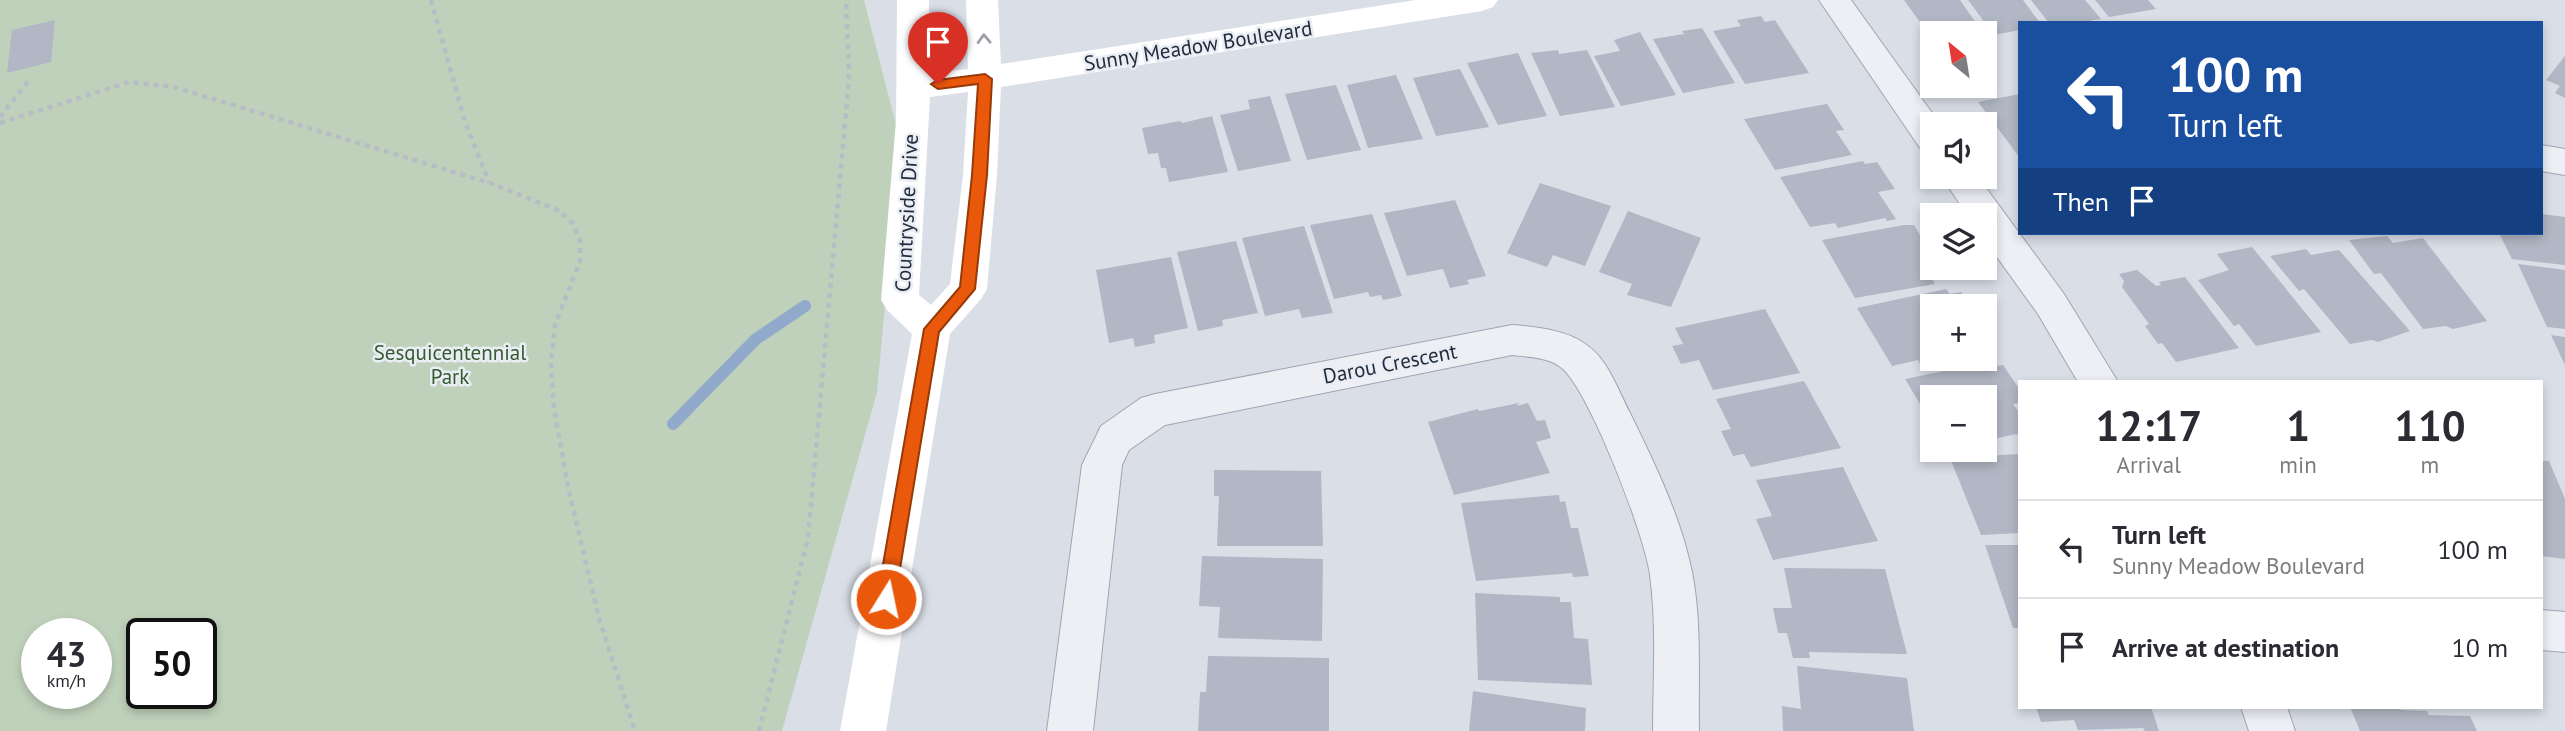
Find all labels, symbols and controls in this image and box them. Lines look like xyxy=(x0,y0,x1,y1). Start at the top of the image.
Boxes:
pin xyxy=(908,12.0,968,84)
street label: Sunny Meadow Boulevard xyxy=(1082,14,1314,77)
north arrow xyxy=(1920,21,1997,98)
map controls xyxy=(1920,21,1997,462)
icon: arrive xyxy=(919,23,957,61)
one-way arrow xyxy=(977,34,992,45)
text: 100 m xyxy=(2168,42,2303,106)
icon: left xyxy=(2053,49,2144,140)
text: Turn left xyxy=(2168,104,2283,146)
button: sound xyxy=(1920,112,1997,189)
street label: Countryside Drive xyxy=(889,133,924,293)
icon: arrive xyxy=(2123,182,2161,220)
text: Then xyxy=(2053,185,2109,218)
button: layers xyxy=(1920,203,1997,280)
button: + xyxy=(1920,294,1997,371)
street label: Darou Crescent xyxy=(1321,337,1459,390)
park label: Sesquicentennial Park xyxy=(374,339,526,390)
button: − xyxy=(1920,385,1997,462)
text: 12:17 xyxy=(2095,398,2202,453)
text: 1 xyxy=(2286,398,2310,453)
text: 110 xyxy=(2394,398,2466,453)
text: Arrival xyxy=(2116,450,2181,479)
text: min xyxy=(2279,450,2317,479)
text: m xyxy=(2421,450,2439,479)
text: Turn left xyxy=(2112,518,2206,551)
icon: left xyxy=(2053,530,2091,568)
text: 100 m xyxy=(2437,533,2508,566)
text: Sunny Meadow Boulevard xyxy=(2112,551,2365,580)
position arrow xyxy=(849,562,923,636)
speed limit sign: 50 xyxy=(126,618,217,709)
icon: arrive xyxy=(2053,628,2091,666)
text: 43 xyxy=(47,631,86,677)
text: Arrive at destination xyxy=(2112,631,2339,664)
text: 10 m xyxy=(2452,631,2508,664)
text: km/h xyxy=(47,669,86,692)

